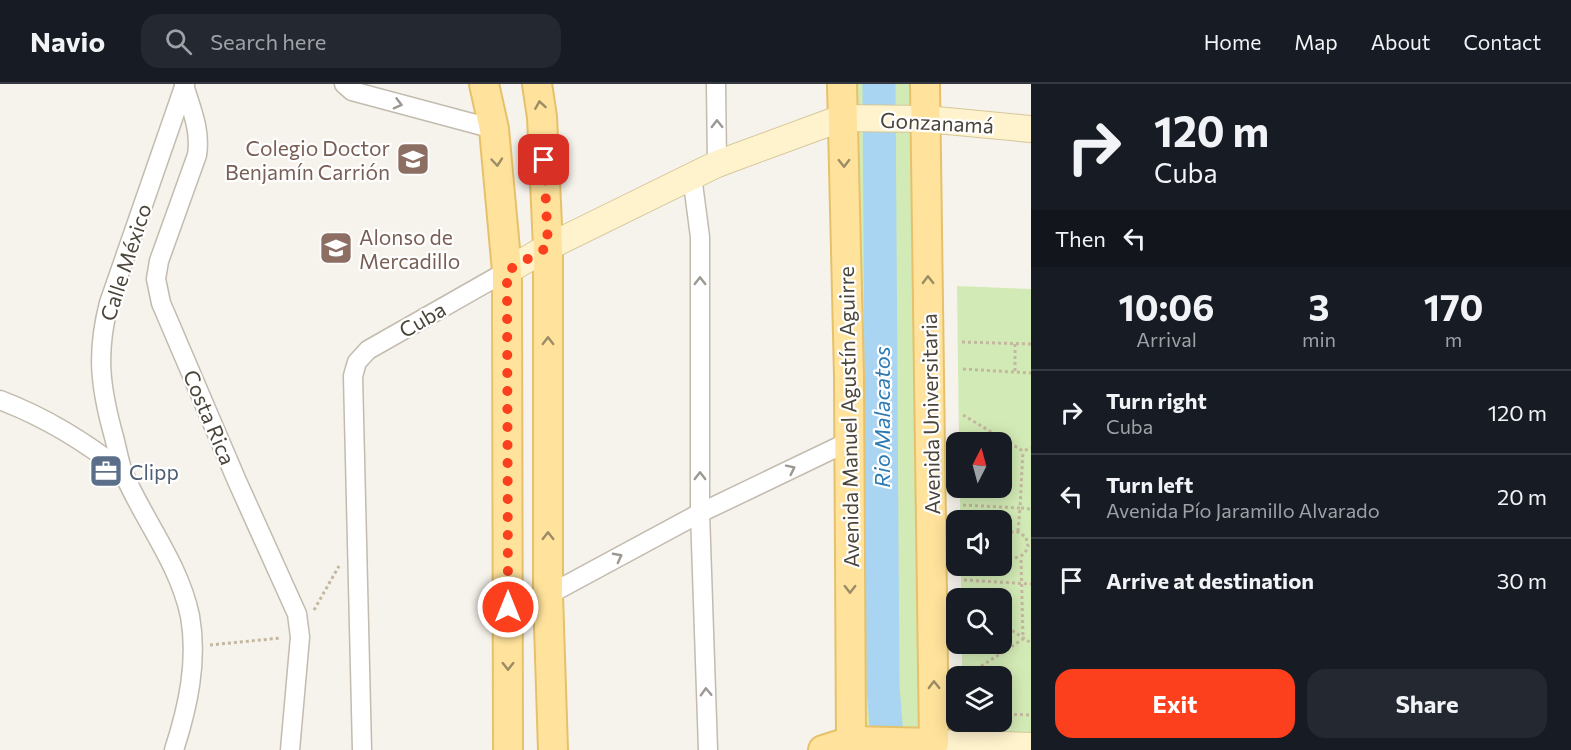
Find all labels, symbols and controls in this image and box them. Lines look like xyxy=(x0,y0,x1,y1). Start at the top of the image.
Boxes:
search box xyxy=(141,14,561,68)
text: Navio xyxy=(30,24,105,58)
icon: search xyxy=(162,25,195,58)
text: Search here xyxy=(210,28,326,55)
text: Home xyxy=(1204,29,1261,54)
text: Map xyxy=(1294,29,1338,54)
text: About xyxy=(1371,29,1430,54)
text: Contact xyxy=(1463,29,1541,54)
one-way arrow xyxy=(393,96,403,109)
one-way arrow xyxy=(534,100,547,110)
text: 120 m xyxy=(1154,104,1269,156)
street label: Gonzanamá xyxy=(880,107,994,137)
icon: right xyxy=(1055,108,1133,186)
one-way arrow xyxy=(711,119,723,128)
pin xyxy=(518,134,569,185)
place label: Colegio Doctor Benjamín Carrión xyxy=(225,135,390,184)
school or university icon: Colegio Doctor Benjamín Carrión xyxy=(395,141,431,177)
icon: arrive xyxy=(527,143,560,176)
text: Cuba xyxy=(1154,156,1218,189)
one-way arrow xyxy=(490,158,503,167)
one-way arrow xyxy=(837,159,850,168)
street label: Calle México xyxy=(94,200,156,324)
icon: left xyxy=(1118,222,1151,255)
place label: Alonso de Mercadillo xyxy=(359,224,460,273)
text: Then xyxy=(1055,225,1106,252)
school or university icon: Alonso de Mercadillo xyxy=(318,230,354,266)
street label: Avenida Manuel Agustín Aguirre xyxy=(833,266,863,568)
one-way arrow xyxy=(922,275,935,284)
one-way arrow xyxy=(694,276,706,285)
text: 10:06 xyxy=(1119,284,1214,328)
text: 3 xyxy=(1309,284,1330,328)
text: 170 xyxy=(1424,284,1483,328)
street label: Cuba xyxy=(394,296,450,342)
street label: Avenida Universitaria xyxy=(916,313,944,515)
text: Arrival xyxy=(1136,327,1197,351)
text: min xyxy=(1302,327,1336,351)
text: m xyxy=(1445,327,1462,351)
one-way arrow xyxy=(542,337,554,346)
water label: Rio Malacatos xyxy=(868,346,895,488)
street label: Costa Rica xyxy=(179,366,241,468)
text: Turn right xyxy=(1106,387,1207,414)
icon: right xyxy=(1055,396,1088,429)
text: 120 m xyxy=(1488,399,1547,426)
text: Cuba xyxy=(1106,414,1153,438)
north arrow xyxy=(946,432,1012,498)
map controls xyxy=(946,432,1012,732)
office icon: Clipp xyxy=(88,453,124,489)
place label: Clipp xyxy=(129,459,179,484)
one-way arrow xyxy=(785,464,796,476)
one-way arrow xyxy=(694,471,706,480)
text: Turn left xyxy=(1106,471,1193,498)
icon: left xyxy=(1055,480,1088,513)
text: 20 m xyxy=(1497,483,1547,510)
text: Avenida Pío Jaramillo Alvarado xyxy=(1106,498,1380,522)
button: sound xyxy=(946,510,1012,576)
one-way arrow xyxy=(542,532,554,541)
one-way arrow xyxy=(611,553,622,564)
icon: arrive xyxy=(1055,564,1088,597)
text: Arrive at destination xyxy=(1106,567,1314,594)
text: 30 m xyxy=(1497,567,1547,594)
position arrow xyxy=(476,575,540,639)
one-way arrow xyxy=(844,585,856,594)
button: search xyxy=(946,588,1012,654)
one-way arrow xyxy=(502,661,514,670)
button: layers xyxy=(946,666,1012,732)
button: Exit xyxy=(1055,669,1295,738)
button: Share xyxy=(1307,669,1547,738)
one-way arrow xyxy=(928,680,940,689)
one-way arrow xyxy=(699,687,712,696)

